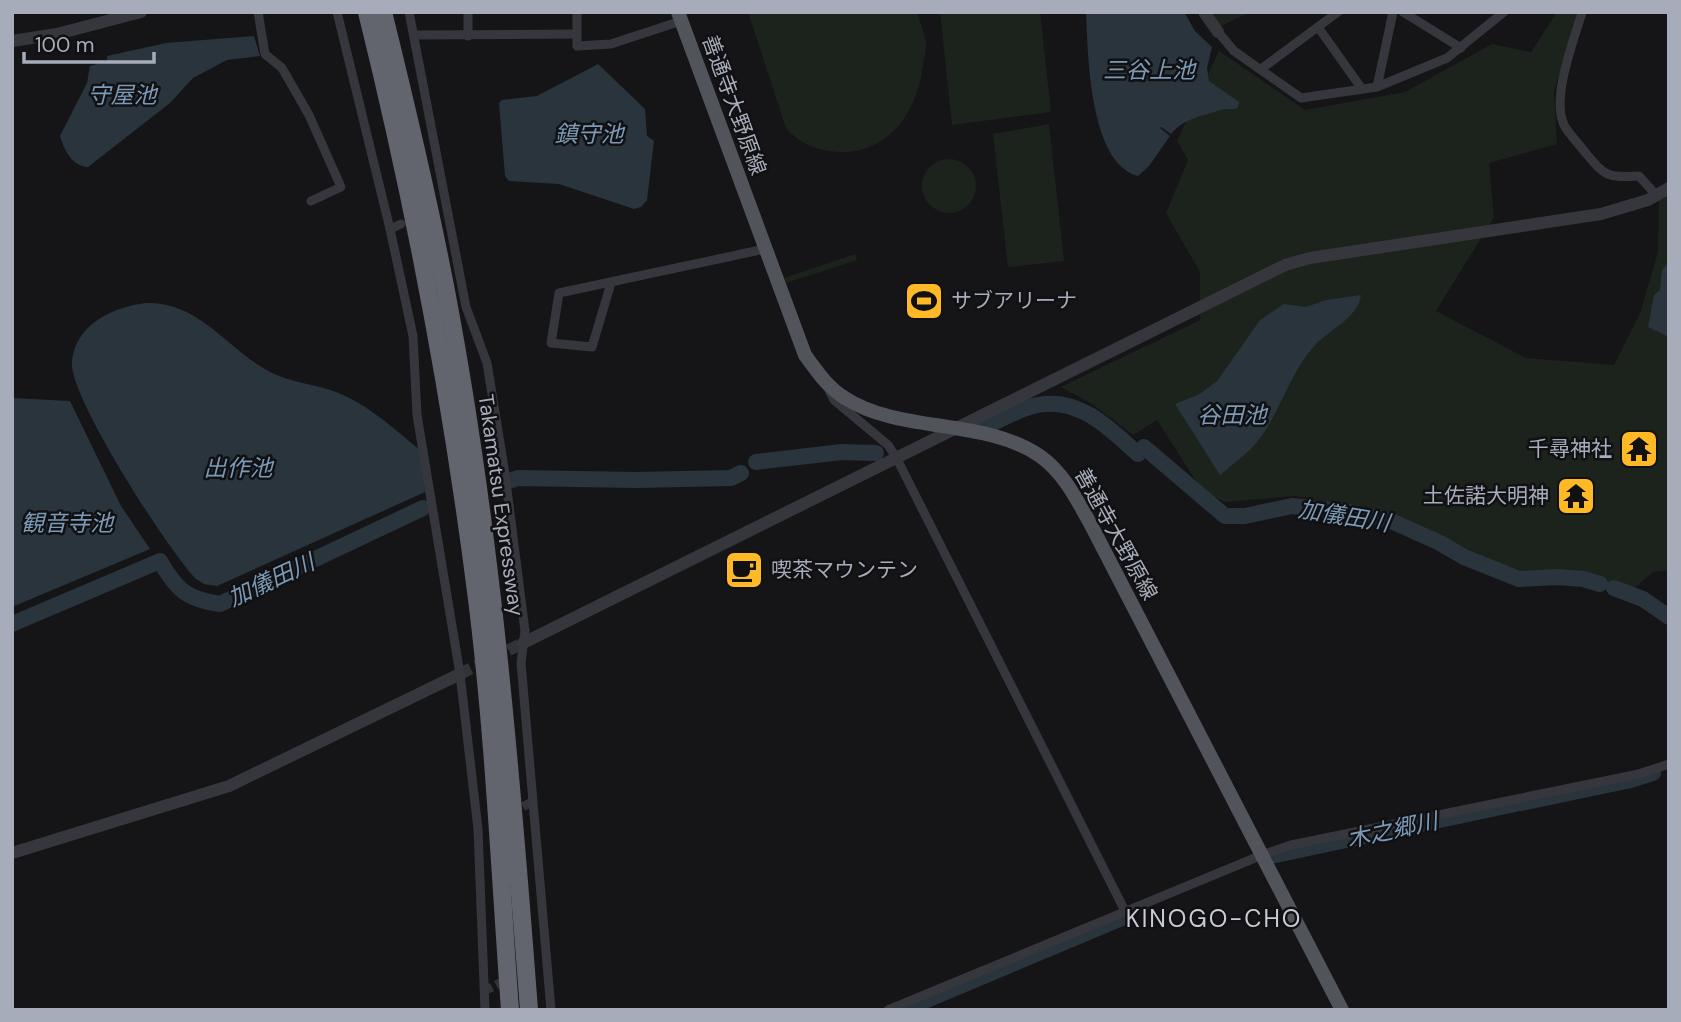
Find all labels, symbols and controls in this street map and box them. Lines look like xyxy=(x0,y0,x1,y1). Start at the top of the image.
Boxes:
scale bar xyxy=(24,21,154,65)
text: 100 m xyxy=(35,31,95,59)
street label: 善通寺大野原線 xyxy=(696,31,772,179)
water label: 三谷上池 xyxy=(1103,55,1197,85)
water label: 守屋池 xyxy=(88,80,159,110)
water label: 鎮守池 xyxy=(555,119,626,149)
sports icon: サブアリーナ xyxy=(903,280,945,322)
place label: サブアリーナ xyxy=(951,287,1077,315)
street label: Takamatsu Expressway xyxy=(472,392,530,618)
water label: 谷田池 xyxy=(1198,400,1269,430)
temple icon: 千尋神社 xyxy=(1618,428,1660,470)
place label: 千尋神社 xyxy=(1528,435,1612,463)
water label: 出作池 xyxy=(204,453,275,483)
street label: 善通寺大野原線 xyxy=(1068,463,1164,605)
temple icon: 土佐諾大明神 xyxy=(1555,475,1597,517)
place label: 土佐諾大明神 xyxy=(1423,482,1549,510)
water label: 加儀田川 xyxy=(1296,494,1395,538)
water label: 観音寺池 xyxy=(21,508,115,538)
water label: 加儀田川 xyxy=(223,546,322,613)
cafe icon: 喫茶マウンテン xyxy=(723,549,765,591)
place label: 喫茶マウンテン xyxy=(771,556,918,584)
water label: 木之郷川 xyxy=(1344,805,1443,854)
district label: KINOGO-CHO xyxy=(1126,903,1302,934)

